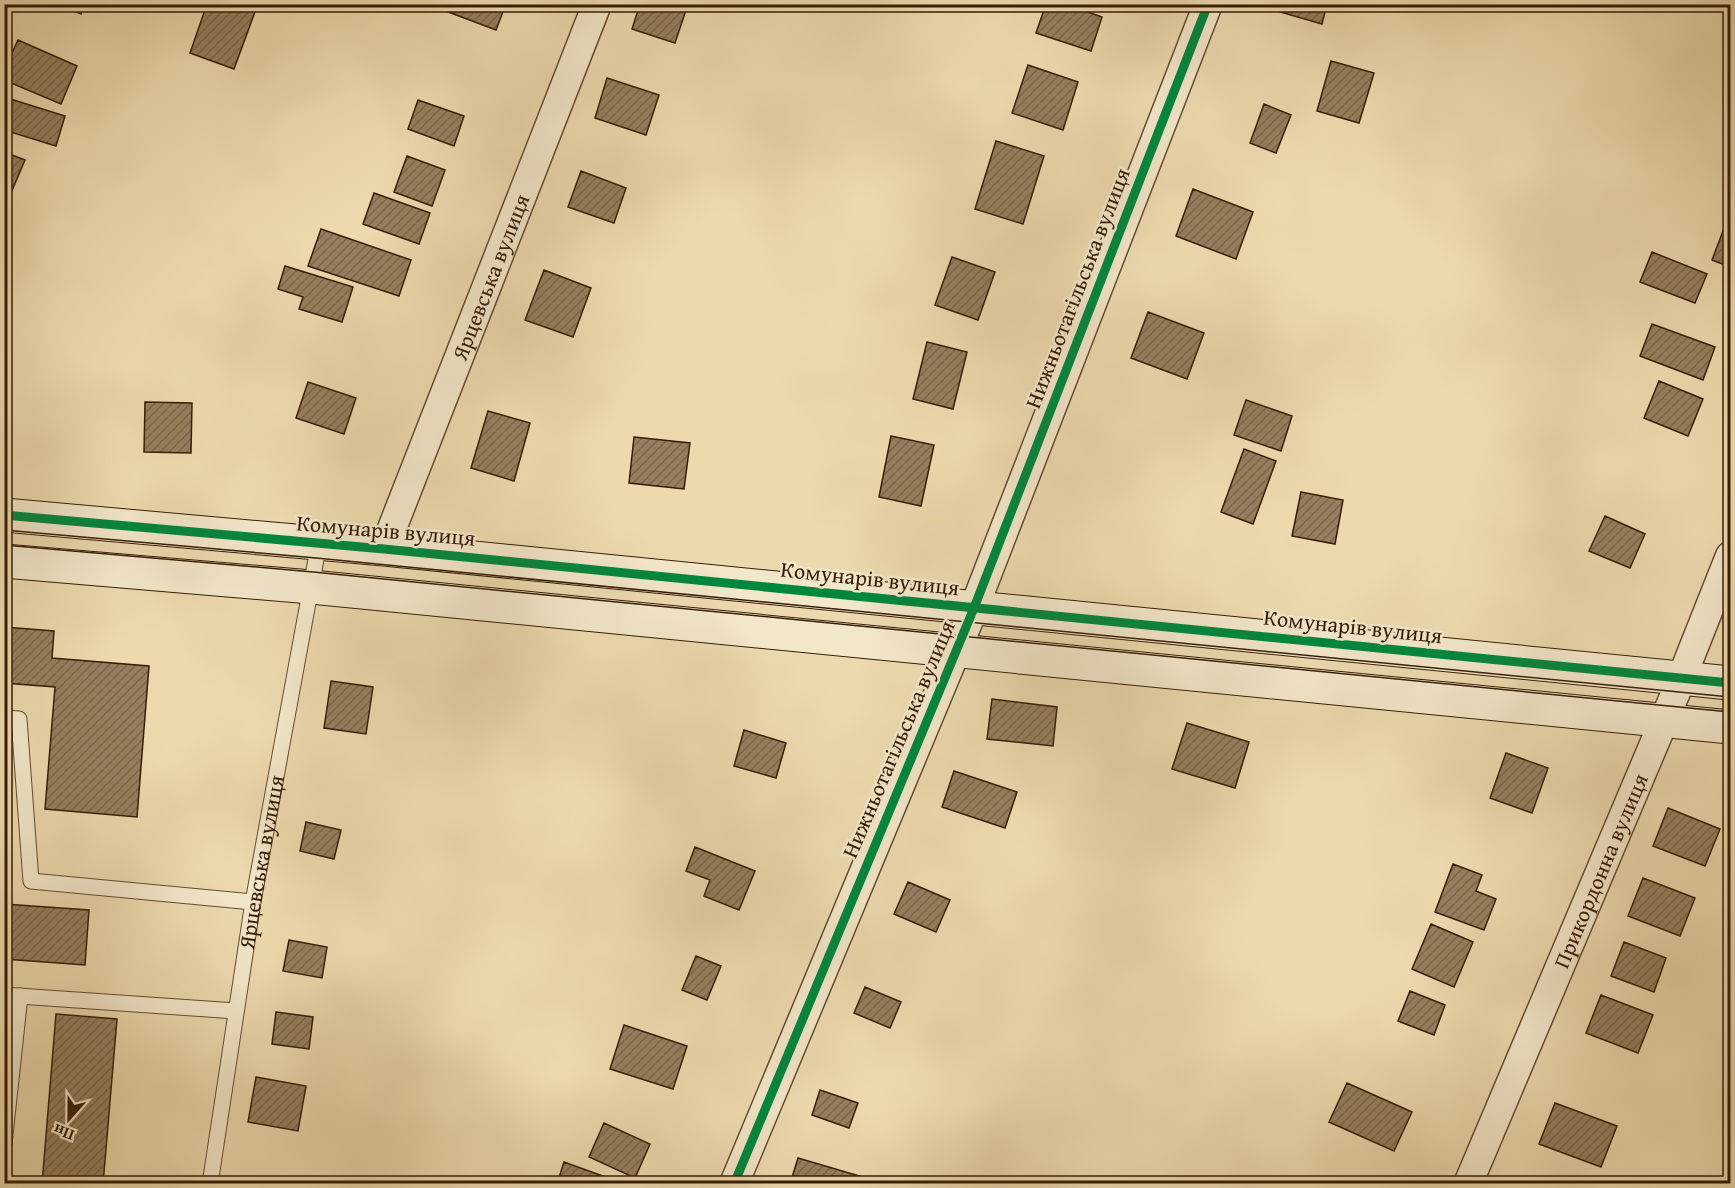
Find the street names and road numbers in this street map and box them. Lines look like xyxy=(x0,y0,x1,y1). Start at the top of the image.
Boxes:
street label: Нижньотагільська вулиця xyxy=(1016,163,1138,413)
street label: Ярцевська вулиця xyxy=(443,189,537,366)
street label: Комунарів вулиця xyxy=(295,506,477,554)
street label: Комунарів вулиця xyxy=(779,553,961,603)
street label: Комунарів вулиця xyxy=(1262,601,1444,651)
street label: Нижньотагільська вулиця xyxy=(833,615,963,863)
street label: Прикордонна вулиця xyxy=(1545,769,1656,973)
street label: Ярцевська вулиця xyxy=(230,772,292,952)

